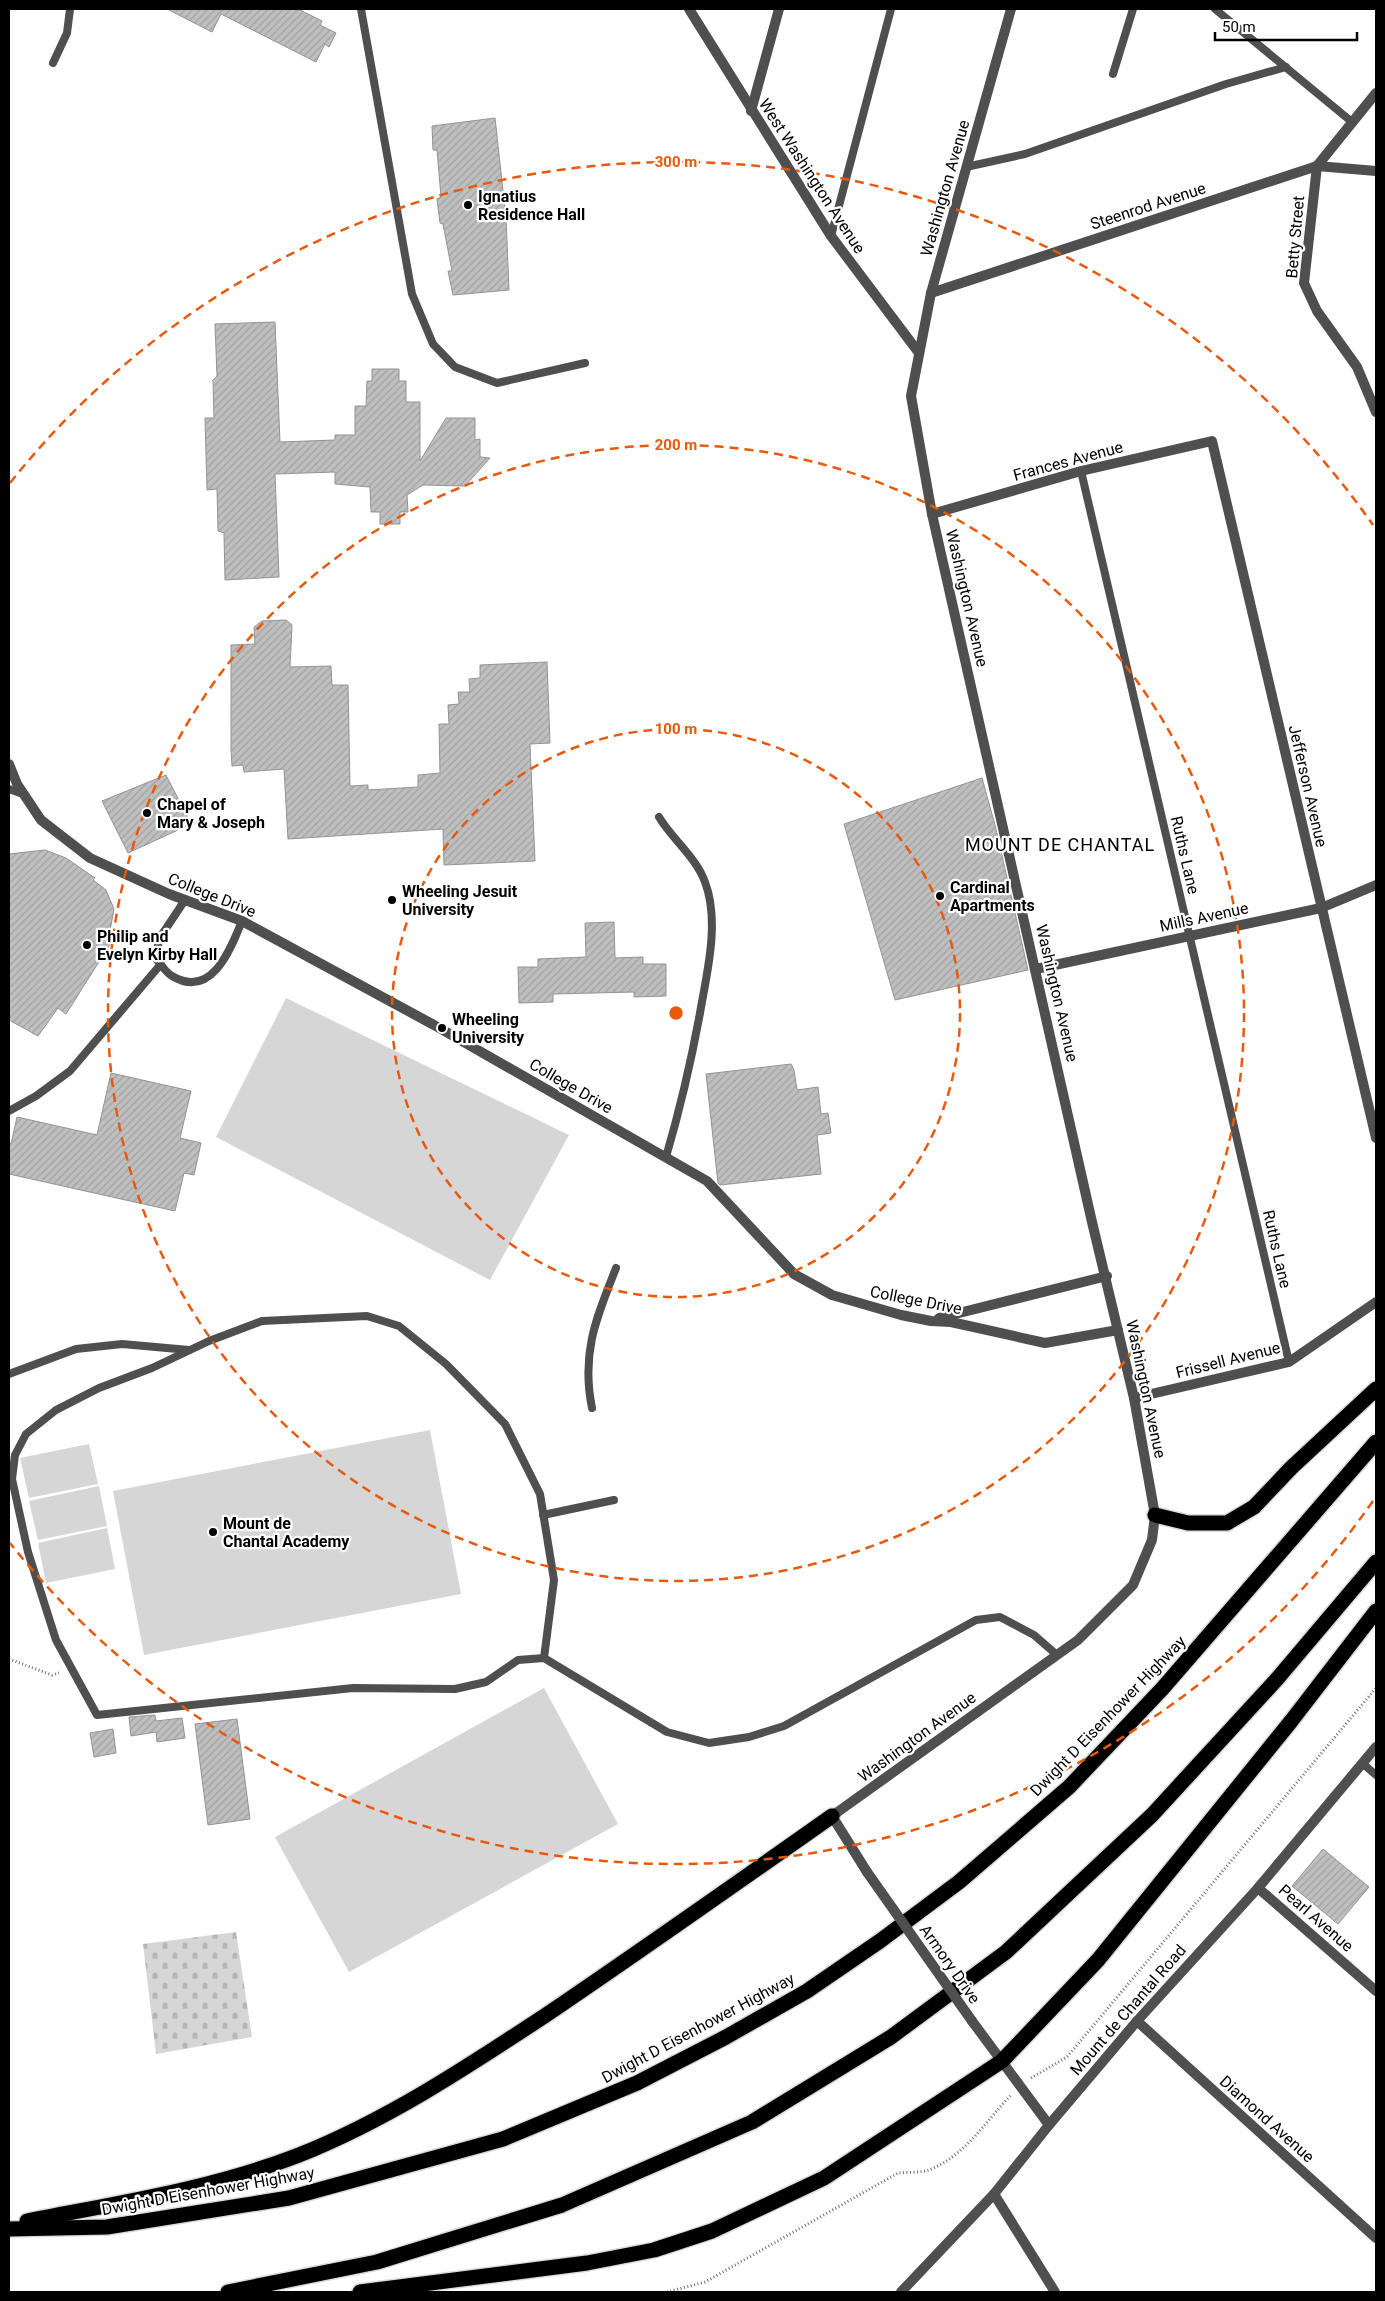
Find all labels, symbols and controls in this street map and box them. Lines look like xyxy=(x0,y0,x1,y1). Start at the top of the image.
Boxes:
scale bar xyxy=(1215,10,1358,42)
text: 50 m xyxy=(1222,18,1256,36)
street label: West Washington Avenue xyxy=(755,95,869,257)
street label: Washington Avenue xyxy=(916,118,974,258)
text: 300 m xyxy=(655,153,697,171)
street label: Steenrod Avenue xyxy=(1088,178,1208,234)
place label: Ignatius Residence Hall xyxy=(478,187,585,224)
street label: Betty Street xyxy=(1282,195,1308,279)
marker: Ignatius Residence Hall xyxy=(462,199,474,211)
text: 200 m xyxy=(655,436,697,454)
street label: Frances Avenue xyxy=(1011,437,1125,485)
street label: Washington Avenue xyxy=(942,527,992,669)
text: 100 m xyxy=(655,720,697,738)
street label: Jefferson Avenue xyxy=(1285,723,1331,849)
place label: Chapel of Mary & Joseph xyxy=(157,795,265,832)
marker: Chapel of Mary & Joseph xyxy=(141,807,153,819)
street label: Ruths Lane xyxy=(1167,814,1203,896)
district label: MOUNT DE CHANTAL xyxy=(965,834,1155,855)
street label: College Drive xyxy=(165,869,259,921)
place label: Cardinal Apartments xyxy=(950,878,1035,915)
place label: Wheeling Jesuit University xyxy=(402,882,518,919)
marker: Cardinal Apartments xyxy=(934,890,946,902)
marker: Wheeling Jesuit University xyxy=(386,894,398,906)
street label: Mills Avenue xyxy=(1158,898,1250,936)
street label: Washington Avenue xyxy=(1032,922,1082,1064)
place label: Philip and Evelyn Kirby Hall xyxy=(97,927,217,964)
marker: Philip and Evelyn Kirby Hall xyxy=(81,939,93,951)
centre of rings xyxy=(667,1004,685,1022)
place label: Wheeling University xyxy=(452,1010,525,1047)
marker: Wheeling University xyxy=(436,1022,448,1034)
street label: College Drive xyxy=(526,1054,616,1118)
street label: Ruths Lane xyxy=(1259,1208,1295,1290)
street label: College Drive xyxy=(868,1282,964,1318)
street label: Washington Avenue xyxy=(1122,1318,1170,1460)
street label: Frissell Avenue xyxy=(1174,1338,1282,1382)
place label: Mount de Chantal Academy xyxy=(223,1514,350,1551)
marker: Mount de Chantal Academy xyxy=(207,1526,219,1538)
street label: Dwight D Eisenhower Highway xyxy=(1026,1632,1190,1800)
street label: Washington Avenue xyxy=(854,1688,980,1786)
street label: Pearl Avenue xyxy=(1275,1880,1357,1956)
street label: Armory Drive xyxy=(916,1921,984,2007)
street label: Mount de Chantal Road xyxy=(1066,1941,1190,2079)
street label: Dwight D Eisenhower Highway xyxy=(598,1969,798,2087)
street label: Diamond Avenue xyxy=(1216,2072,1318,2166)
street label: Dwight D Eisenhower Highway xyxy=(100,2163,316,2219)

